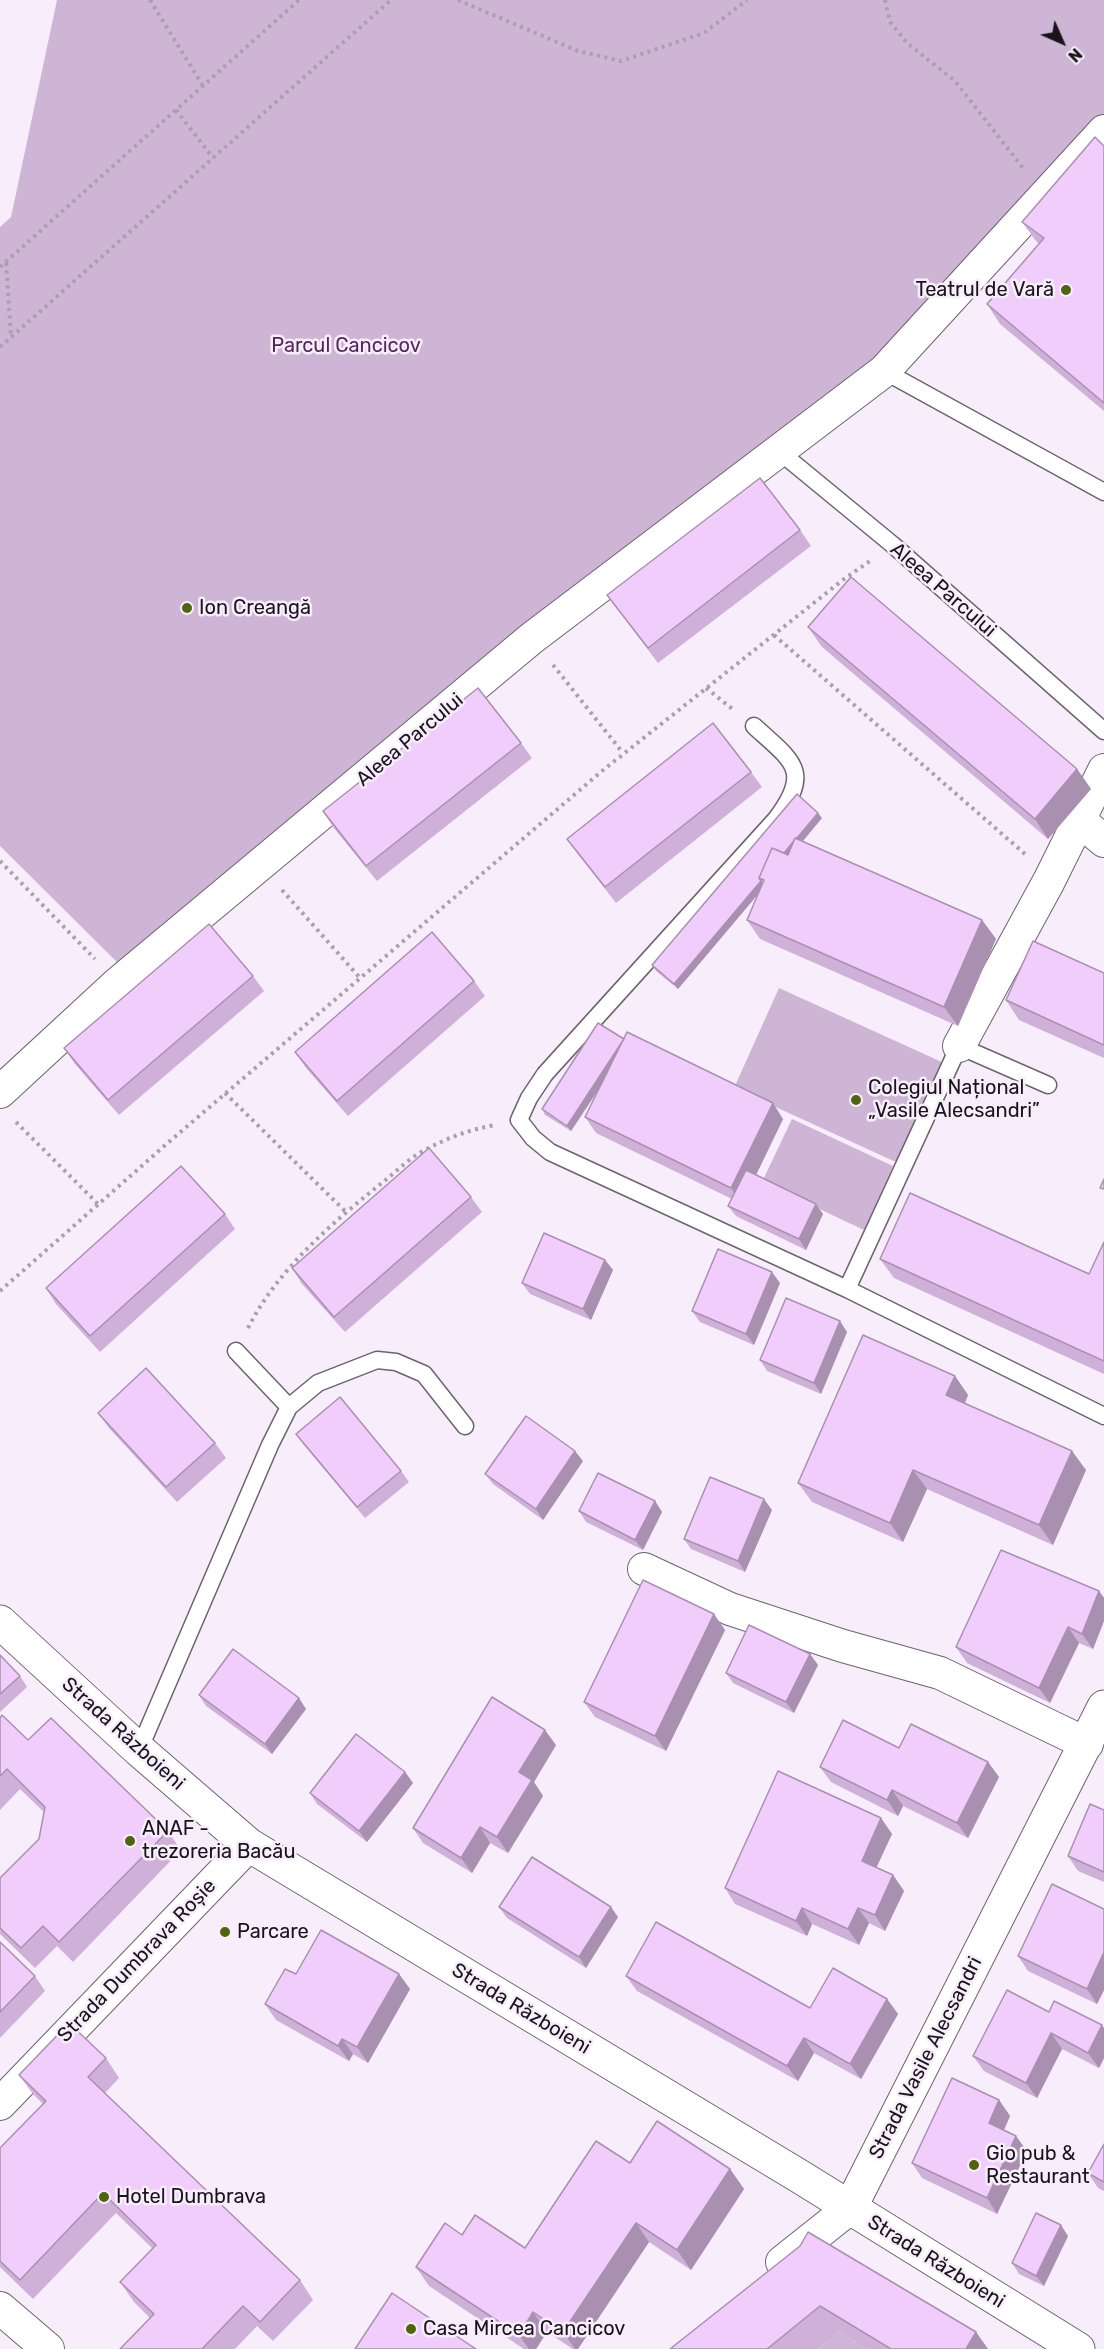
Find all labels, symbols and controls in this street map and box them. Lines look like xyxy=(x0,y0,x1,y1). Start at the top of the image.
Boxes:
north arrow xyxy=(1032,12,1092,72)
text: N xyxy=(1064,44,1086,66)
place label: Teatrul de Vară xyxy=(915,278,1054,302)
marker: Teatrul de Vară xyxy=(1059,283,1073,297)
park label: Parcul Cancicov xyxy=(271,334,421,358)
street label: Aleea Parcului xyxy=(885,537,1001,643)
place label: Ion Creangă xyxy=(199,596,311,620)
marker: Ion Creangă xyxy=(180,601,194,615)
street label: Aleea Parcului xyxy=(352,688,468,792)
place label: Colegiul Național „Vasile Alecsandri” xyxy=(868,1076,1040,1123)
marker: Colegiul Național „Vasile Alecsandri” xyxy=(849,1093,863,1107)
street label: Strada Războieni xyxy=(57,1672,189,1796)
place label: ANAF - trezoreria Bacău xyxy=(142,1817,295,1864)
marker: ANAF - trezoreria Bacău xyxy=(123,1834,137,1848)
street label: Strada Dumbrava Roșie xyxy=(53,1874,221,2048)
place label: Parcare xyxy=(237,1920,309,1944)
marker: Parcare xyxy=(218,1925,232,1939)
street label: Strada Vasile Alecsandri xyxy=(865,1953,987,2163)
street label: Strada Războieni xyxy=(447,1958,595,2060)
place label: Gio pub & Restaurant xyxy=(986,2142,1090,2189)
marker: Gio pub & Restaurant xyxy=(967,2158,981,2172)
place label: Hotel Dumbrava xyxy=(116,2185,266,2209)
marker: Hotel Dumbrava xyxy=(97,2190,111,2204)
street label: Strada Războieni xyxy=(863,2210,1009,2314)
place label: Casa Mircea Cancicov xyxy=(423,2317,625,2341)
marker: Casa Mircea Cancicov xyxy=(404,2322,418,2336)

